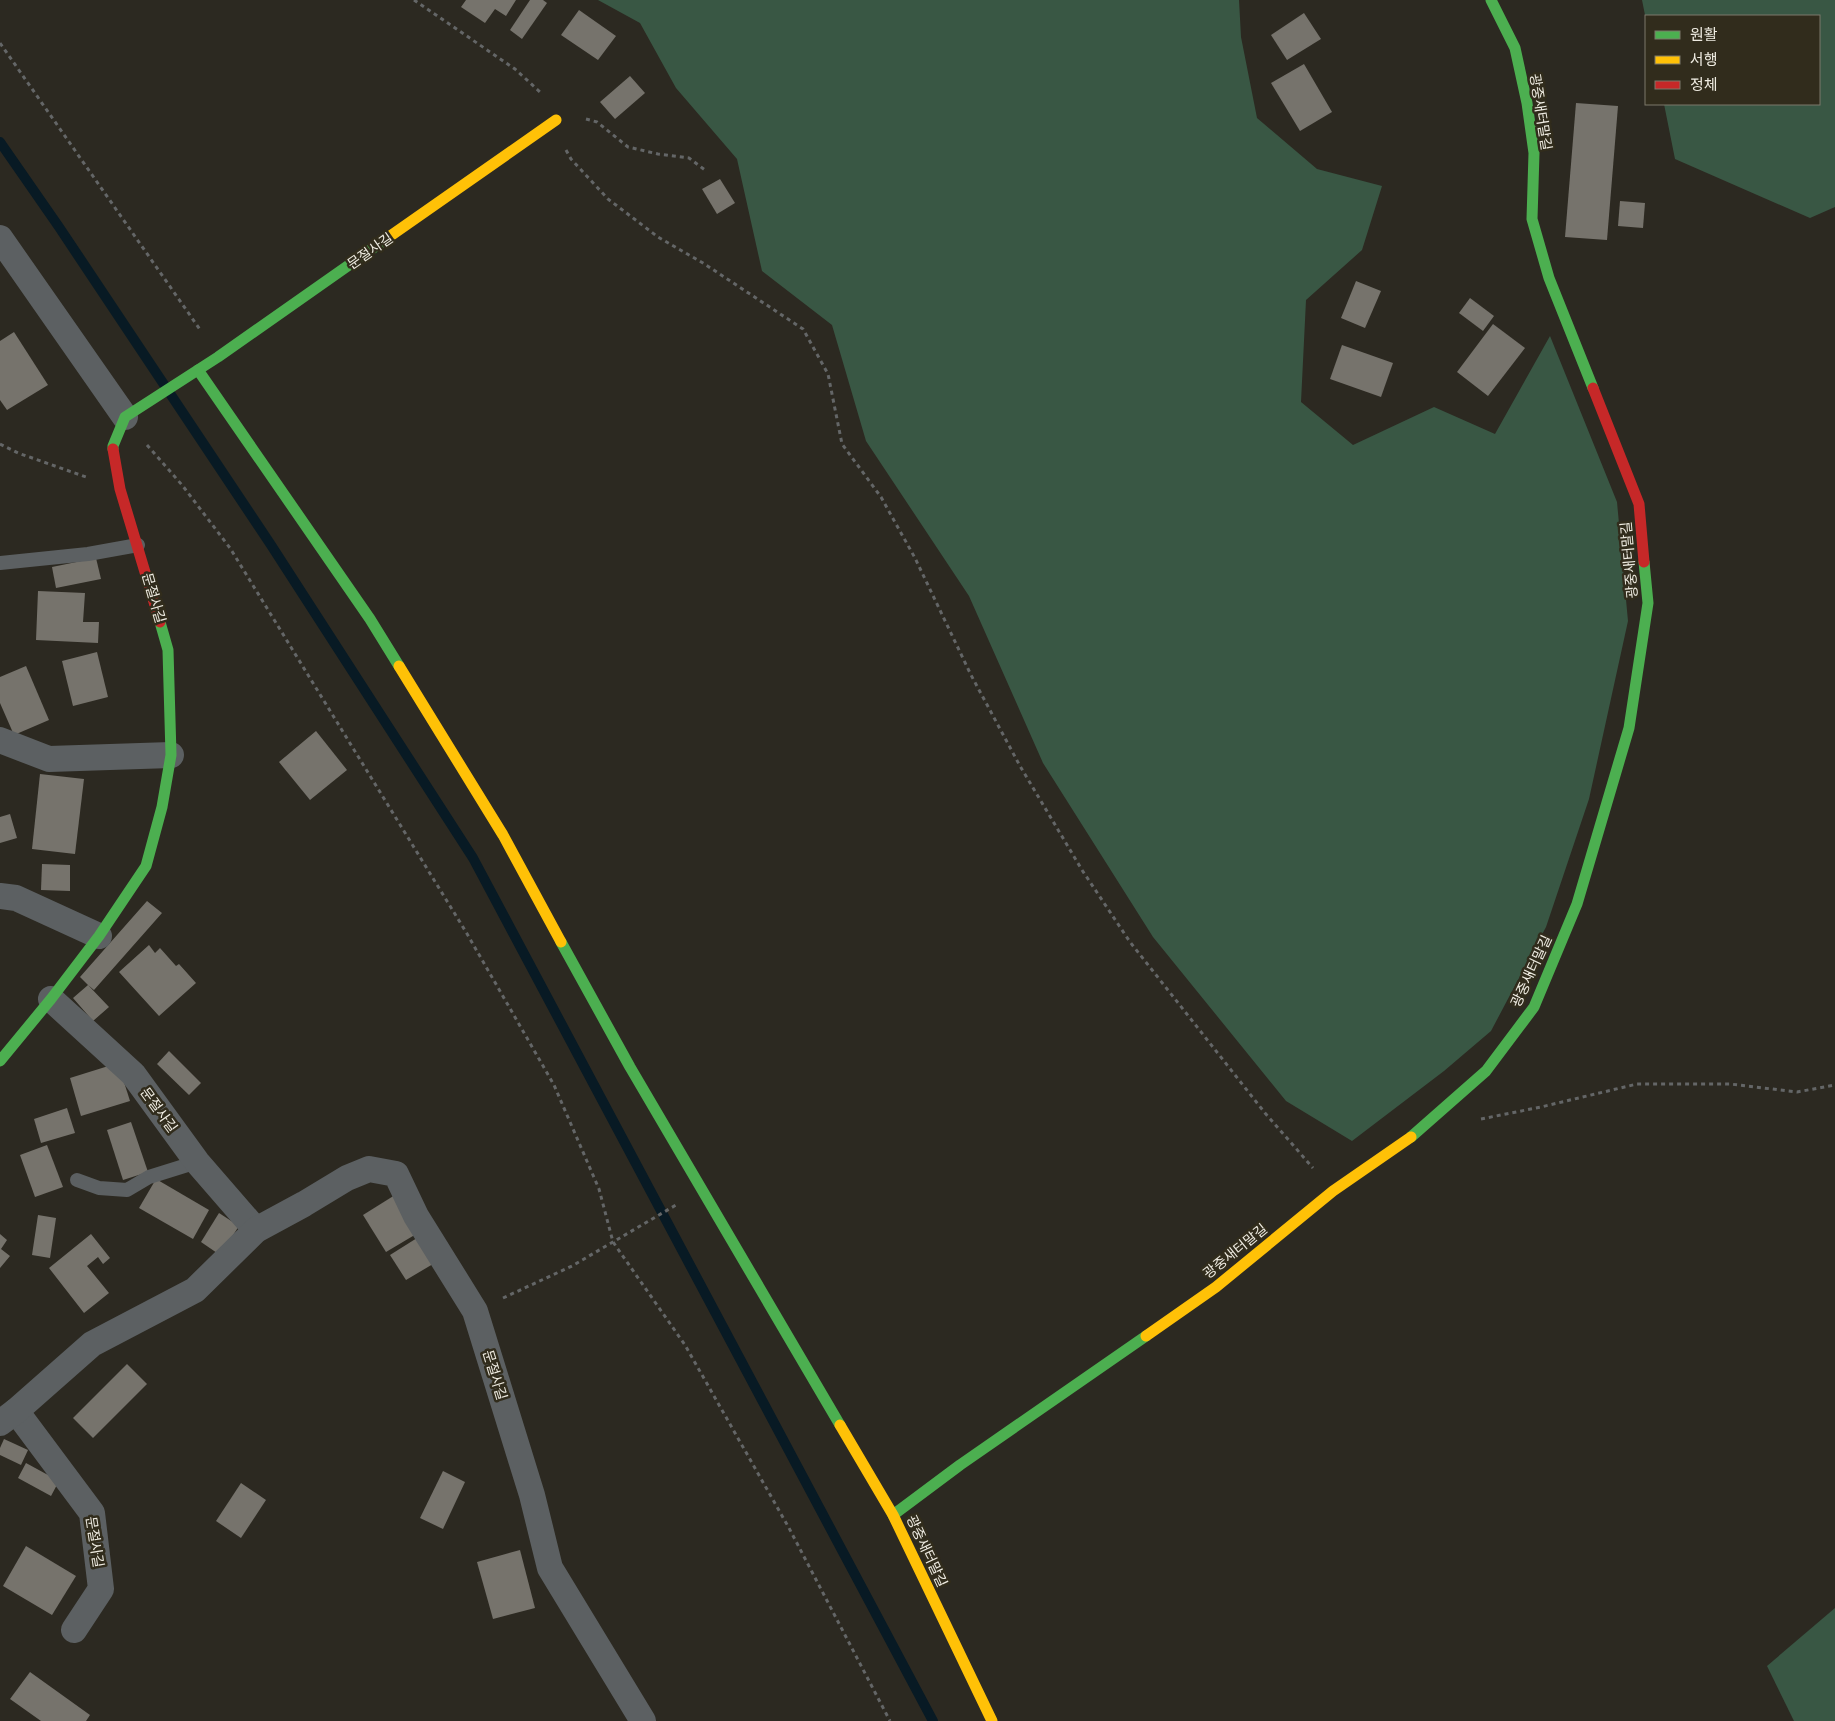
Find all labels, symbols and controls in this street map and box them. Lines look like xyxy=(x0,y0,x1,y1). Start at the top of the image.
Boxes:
legend xyxy=(1645,15,1820,105)
text: 원활 xyxy=(1690,24,1718,45)
text: 서행 xyxy=(1690,49,1718,70)
street label: 광중새터말길 xyxy=(1525,72,1557,152)
text: 정체 xyxy=(1690,74,1718,95)
street label: 문절사길 xyxy=(343,228,397,274)
street label: 광중새터말길 xyxy=(1616,521,1642,599)
street label: 문절사길 xyxy=(137,570,171,626)
street label: 광중새터말길 xyxy=(1506,932,1556,1010)
street label: 문절사길 xyxy=(136,1083,182,1137)
street label: 광중새터말길 xyxy=(1199,1219,1271,1283)
street label: 문절사길 xyxy=(478,1347,512,1403)
street label: 광중새터말길 xyxy=(902,1512,952,1590)
street label: 문절사길 xyxy=(81,1515,109,1569)

